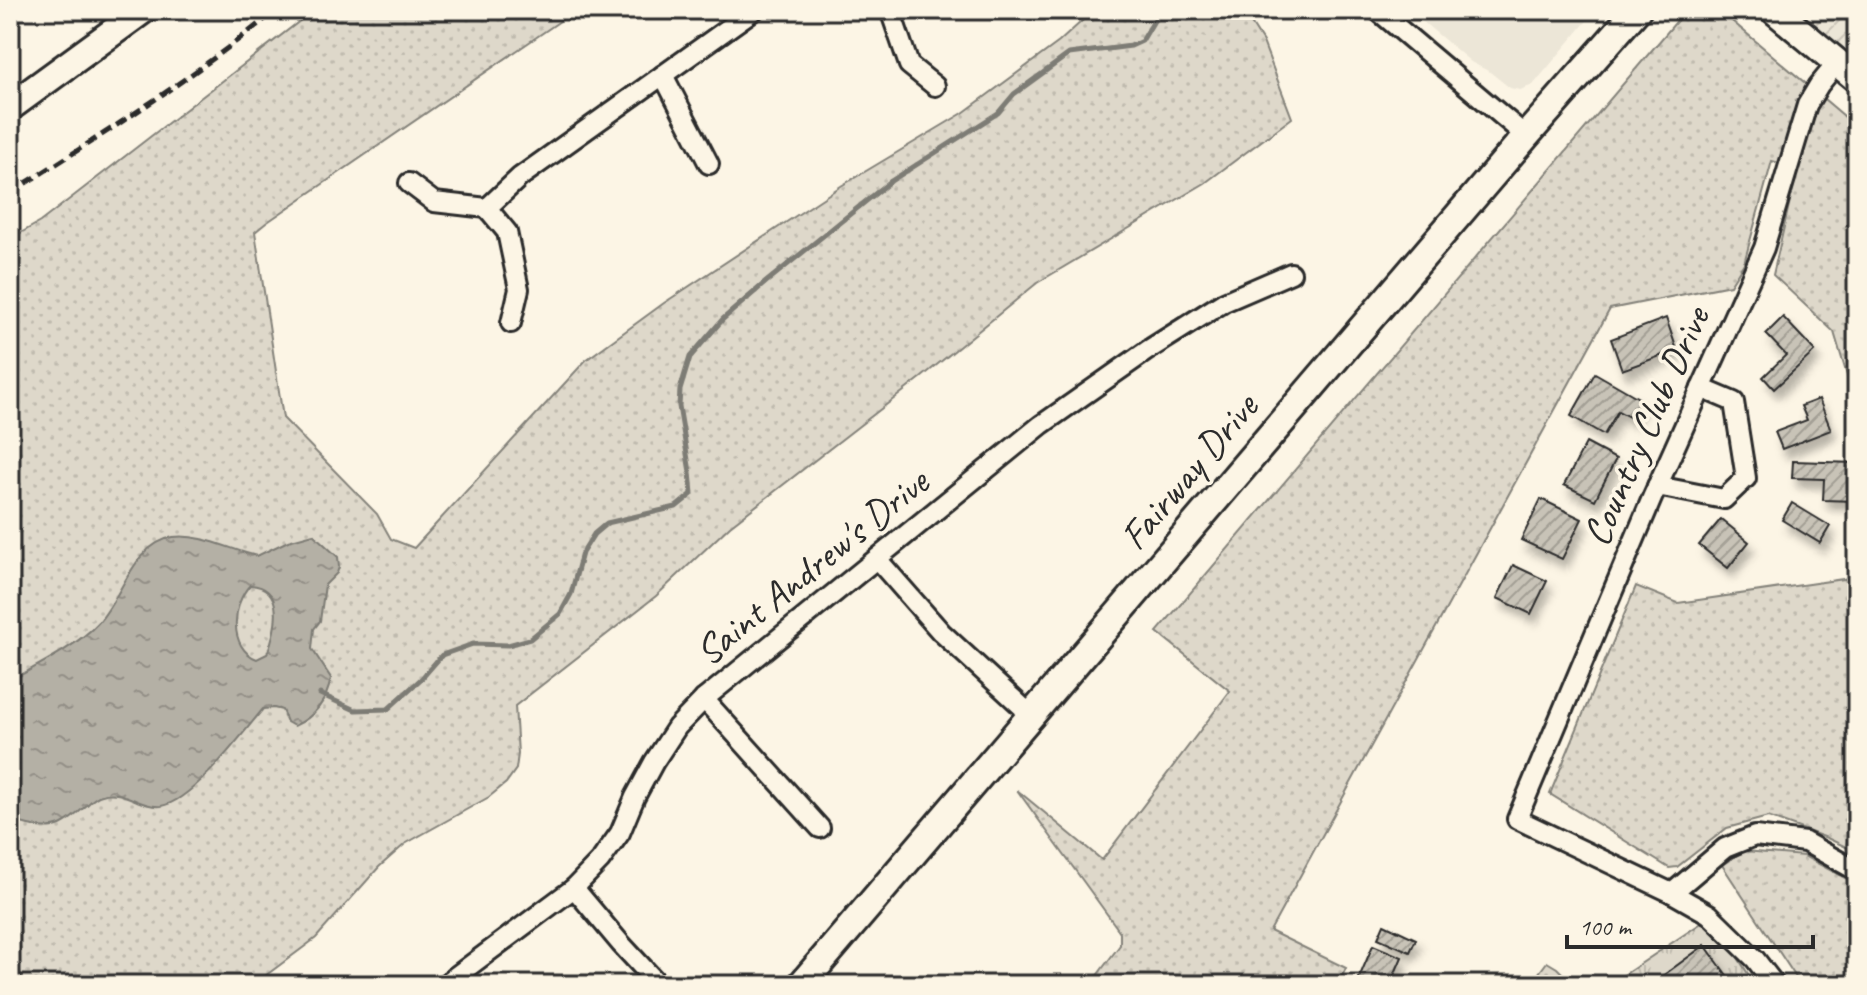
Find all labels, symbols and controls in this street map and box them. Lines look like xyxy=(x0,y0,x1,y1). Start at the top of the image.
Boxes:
street label: Country Club Drive xyxy=(1571,297,1722,553)
street label: Fairway Drive xyxy=(1109,381,1270,560)
street label: Saint Andrew's Drive xyxy=(685,455,941,676)
scale bar xyxy=(1567,899,1813,949)
text: 100 m xyxy=(1579,912,1633,942)

